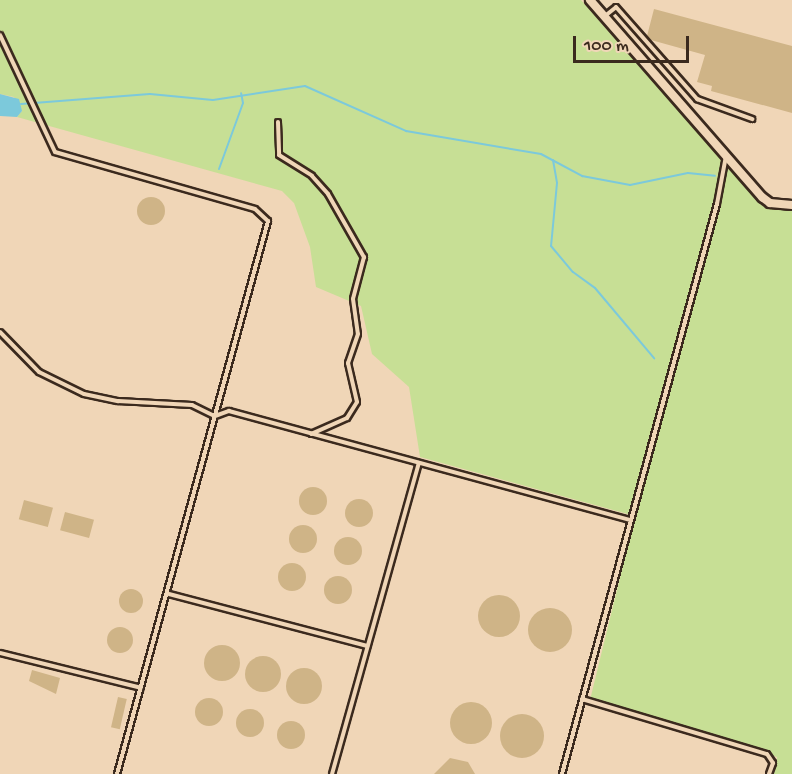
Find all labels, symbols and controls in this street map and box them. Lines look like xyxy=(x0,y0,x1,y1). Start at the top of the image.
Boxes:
scale bar xyxy=(576,24,692,62)
text: 100 m xyxy=(584,36,629,57)

